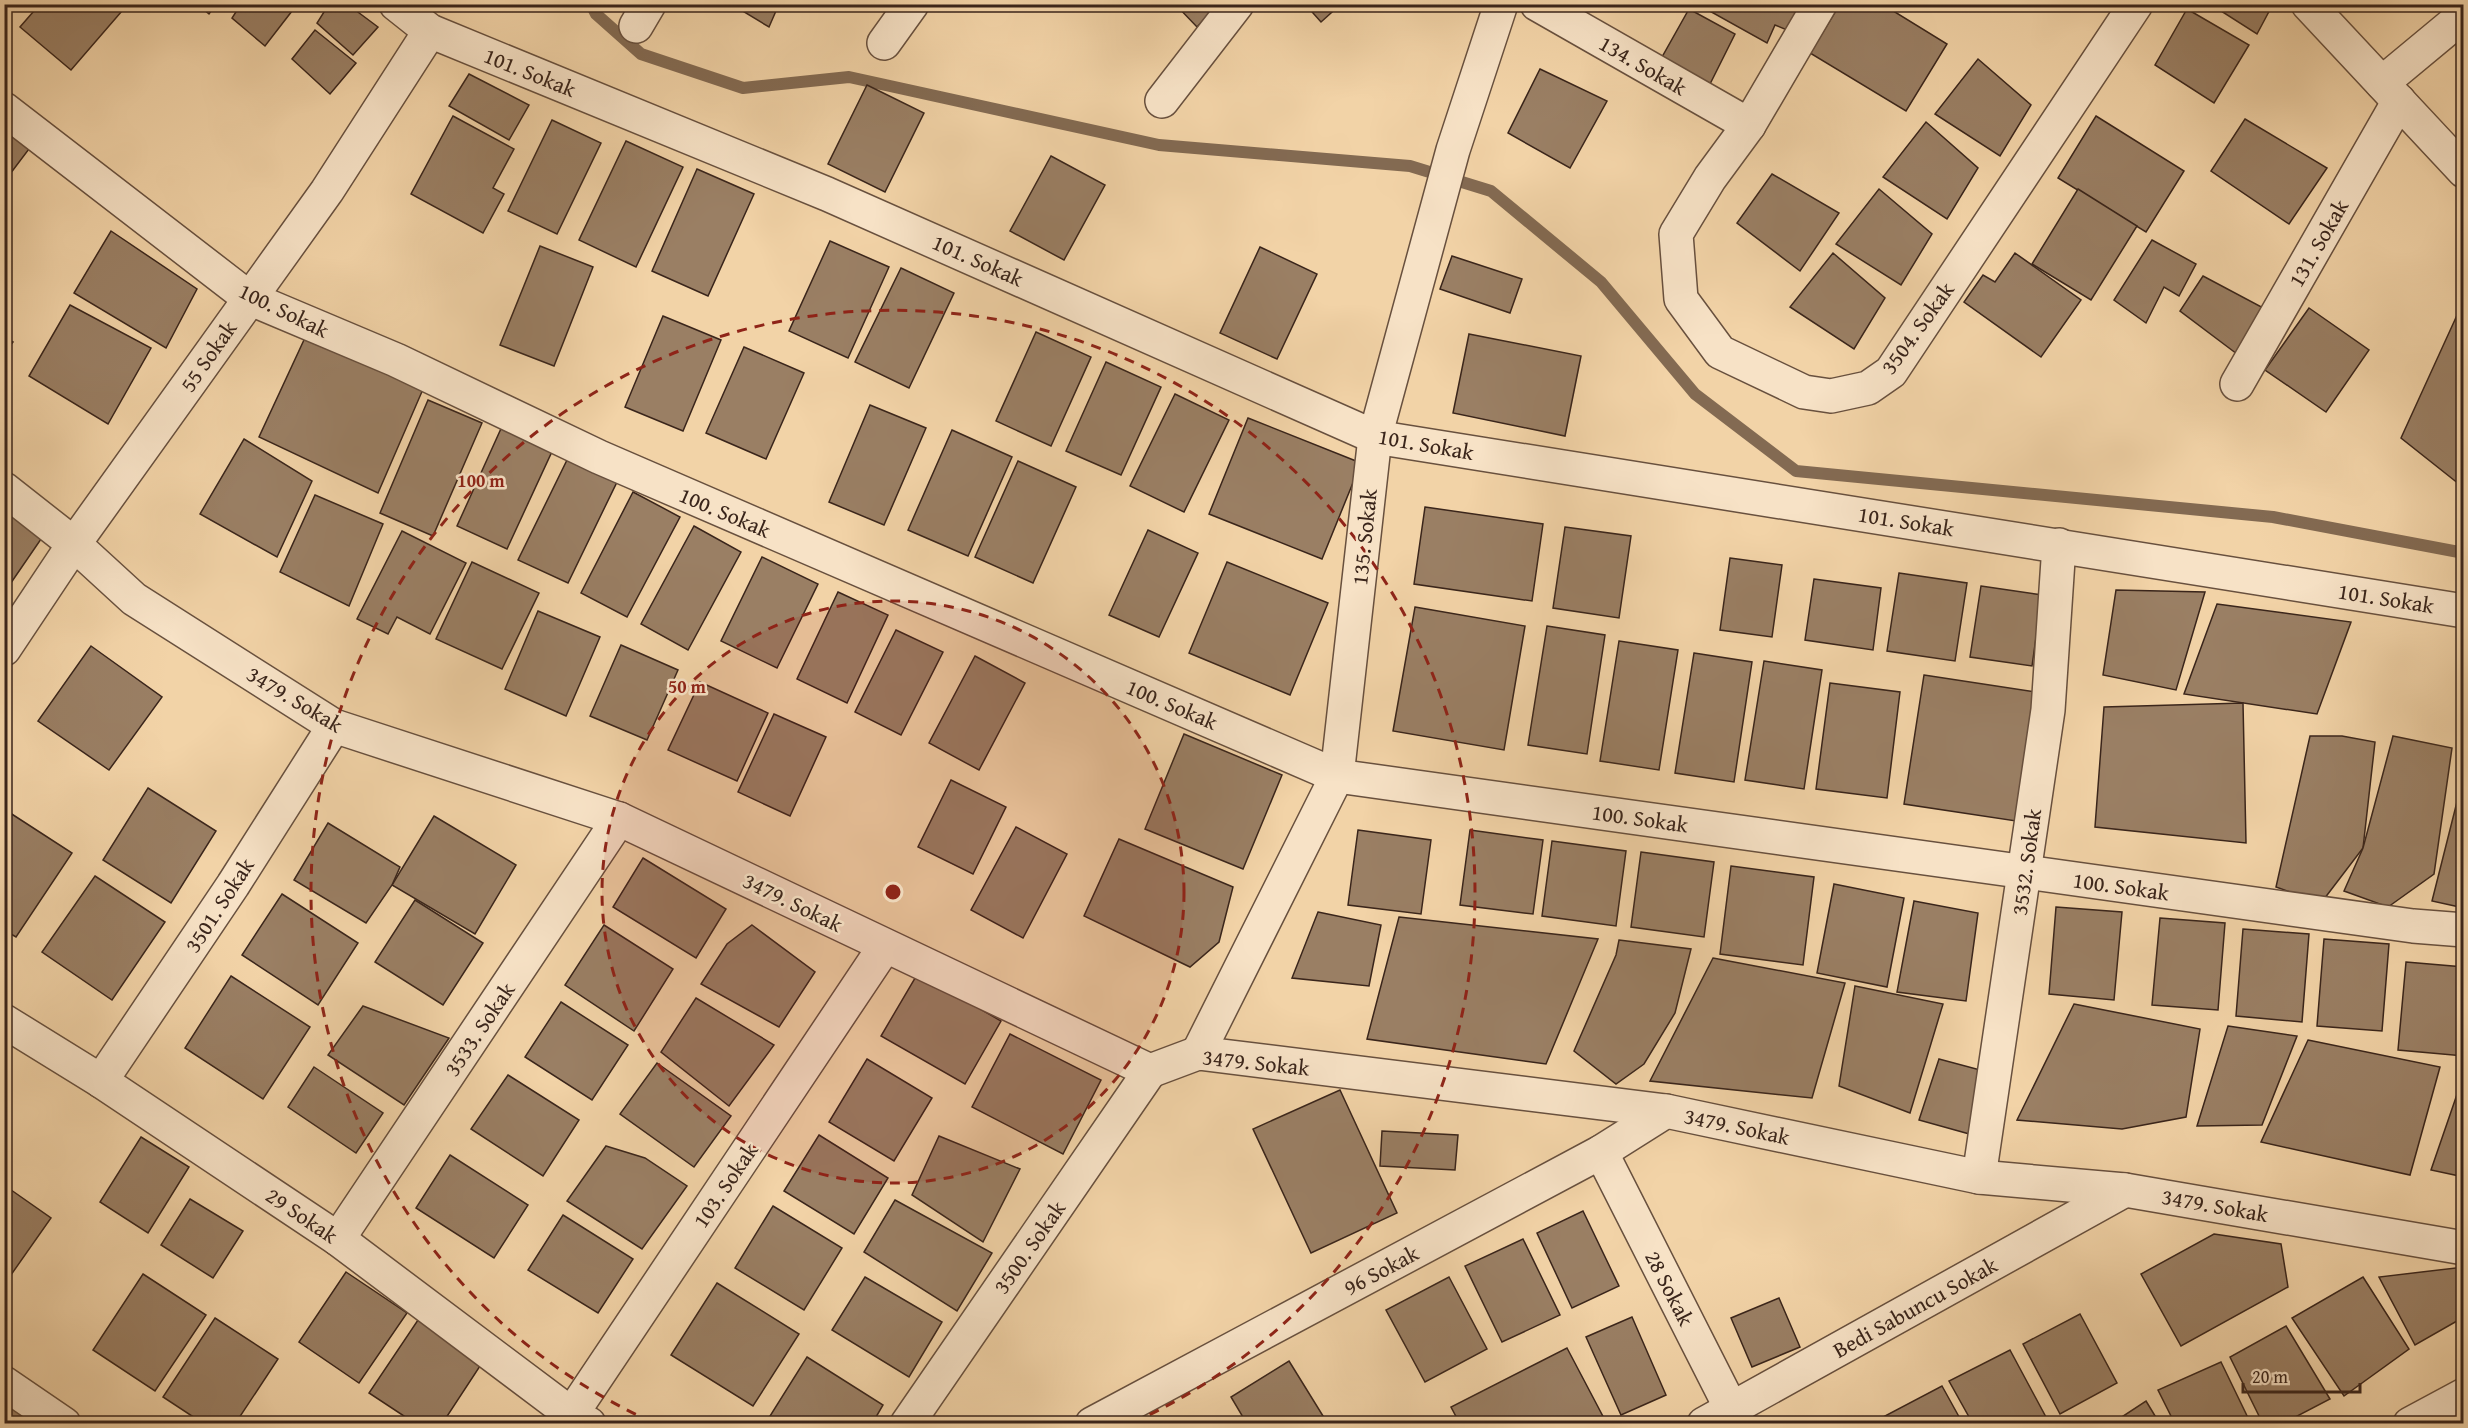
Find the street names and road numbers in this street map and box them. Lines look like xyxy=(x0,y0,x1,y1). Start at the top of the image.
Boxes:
street label: 134. Sokak xyxy=(1593,27,1694,103)
street label: 101. Sokak xyxy=(479,39,582,105)
street label: 131. Sokak xyxy=(2280,192,2356,293)
street label: 101. Sokak xyxy=(927,226,1029,295)
street label: 100. Sokak xyxy=(234,274,335,346)
street label: 3504. Sokak xyxy=(1873,275,1962,381)
street label: 55 Sokak xyxy=(172,313,245,398)
street label: 101. Sokak xyxy=(1376,420,1477,468)
street label: 100. Sokak xyxy=(674,478,777,546)
street label: 135. Sokak xyxy=(1343,486,1385,587)
street label: 101. Sokak xyxy=(1856,498,1957,544)
street label: 101. Sokak xyxy=(2336,575,2437,621)
street label: 3479. Sokak xyxy=(241,658,350,741)
street label: 100. Sokak xyxy=(1121,670,1224,738)
street label: 100. Sokak xyxy=(1590,795,1691,841)
street label: 3532. Sokak xyxy=(2003,806,2049,917)
street label: 3501. Sokak xyxy=(176,851,262,959)
street label: 100. Sokak xyxy=(2071,863,2172,909)
street label: 3479. Sokak xyxy=(738,864,849,940)
street label: 3533. Sokak xyxy=(436,975,523,1082)
street label: 3479. Sokak xyxy=(1201,1040,1312,1084)
street label: 3479. Sokak xyxy=(1681,1099,1794,1153)
street label: 103. Sokak xyxy=(685,1135,766,1234)
street label: 29 Sokak xyxy=(260,1179,345,1251)
street label: 3479. Sokak xyxy=(2159,1180,2271,1230)
street label: 3500. Sokak xyxy=(985,1193,1073,1300)
street label: 96 Sokak xyxy=(1338,1237,1425,1303)
street label: 28 Sokak xyxy=(1637,1245,1703,1332)
street label: Bedi Sabuncu Sokak xyxy=(1827,1248,2004,1365)

